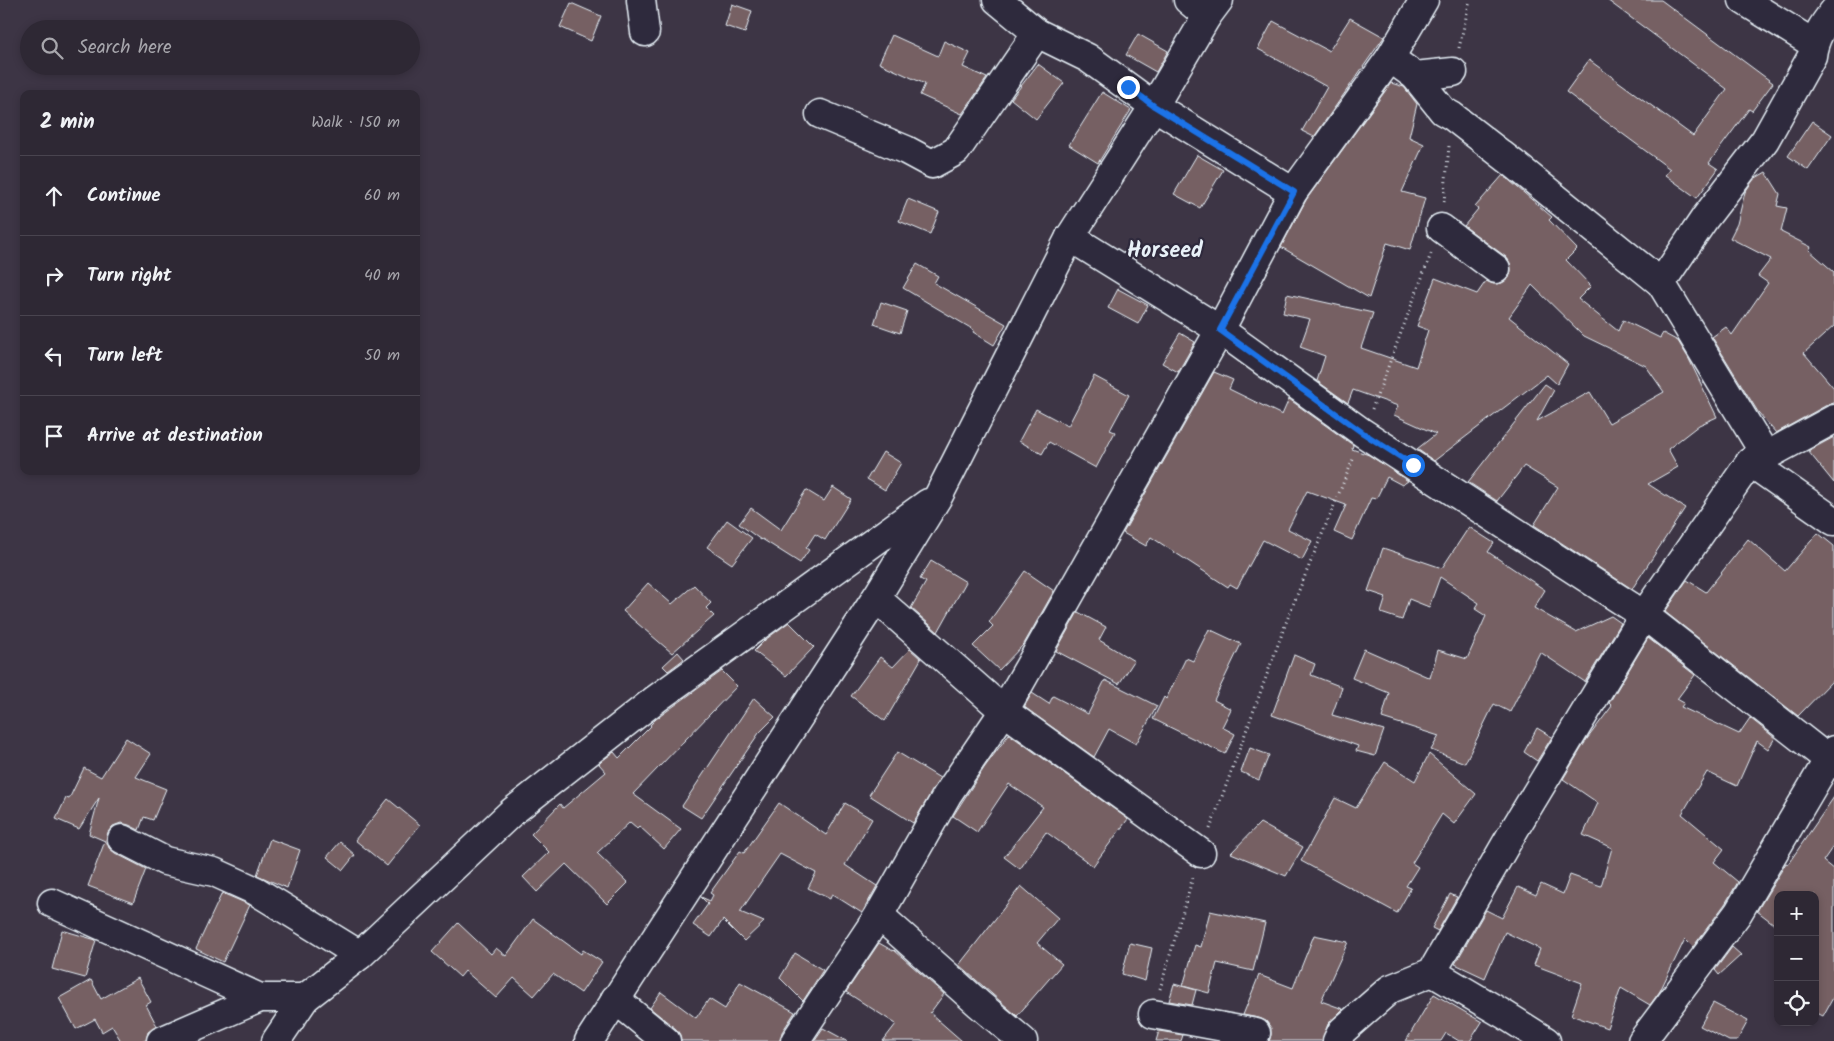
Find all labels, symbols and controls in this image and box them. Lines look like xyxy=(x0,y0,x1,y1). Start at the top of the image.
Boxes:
search box xyxy=(20,20,420,75)
text: Search here xyxy=(78,33,172,63)
icon: search xyxy=(38,34,66,62)
route end xyxy=(1117,76,1140,99)
text: 2 min xyxy=(40,106,95,139)
text: Walk · 150 m xyxy=(311,110,400,135)
text: Continue xyxy=(87,181,160,211)
icon: ahead xyxy=(40,182,68,210)
text: 60 m xyxy=(364,183,400,208)
district label: Horseed xyxy=(1127,234,1204,269)
text: Turn right xyxy=(87,261,172,291)
icon: right xyxy=(40,262,68,290)
text: 40 m xyxy=(364,263,400,288)
text: Turn left xyxy=(87,341,162,371)
icon: left xyxy=(40,342,68,370)
text: 50 m xyxy=(364,343,400,368)
text: Arrive at destination xyxy=(87,421,263,451)
icon: arrive xyxy=(40,422,68,450)
route start xyxy=(1402,454,1425,477)
map controls xyxy=(1774,891,1819,1026)
button: + xyxy=(1774,891,1819,936)
button: − xyxy=(1774,936,1819,981)
button: locate xyxy=(1774,981,1819,1026)

